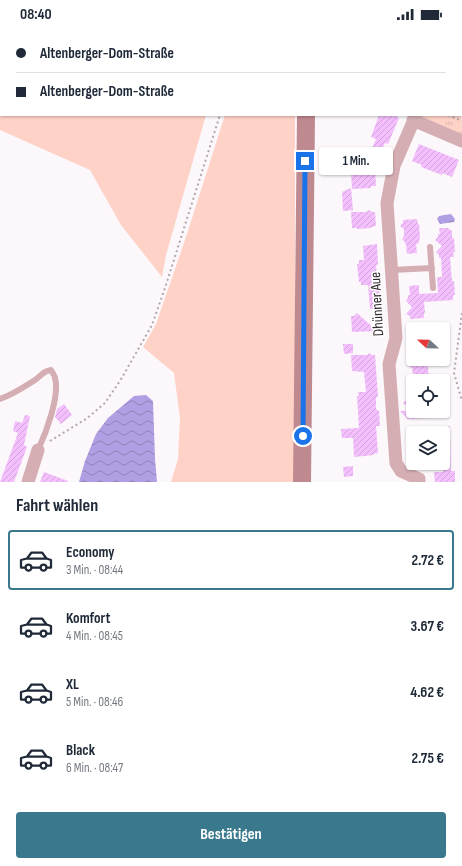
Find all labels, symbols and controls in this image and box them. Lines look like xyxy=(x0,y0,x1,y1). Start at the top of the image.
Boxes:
text: 08:40 xyxy=(20,5,52,24)
text: Altenberger-Dom-Straße xyxy=(40,44,174,63)
text: Altenberger-Dom-Straße xyxy=(40,82,174,101)
callout: 1 Min. xyxy=(319,147,393,175)
route end xyxy=(296,152,314,170)
text: 1 Min. xyxy=(343,153,369,169)
street label: Dhünner Aue xyxy=(366,271,388,337)
north arrow xyxy=(406,322,450,366)
map controls xyxy=(406,322,450,470)
button: locate xyxy=(406,374,450,418)
button: layers xyxy=(406,426,450,470)
route start xyxy=(294,427,312,445)
text: Fahrt wählen xyxy=(16,495,98,516)
icon: car xyxy=(18,542,54,578)
text: Economy xyxy=(66,543,115,562)
text: 2.72 € xyxy=(412,551,444,570)
text: 3 Min. · 08:44 xyxy=(66,562,123,578)
icon: car xyxy=(18,608,54,644)
text: Komfort xyxy=(66,609,110,628)
text: 3.67 € xyxy=(411,617,444,636)
text: 4 Min. · 08:45 xyxy=(66,628,123,644)
icon: car xyxy=(18,674,54,710)
text: XL xyxy=(66,675,79,694)
text: 4.62 € xyxy=(410,683,444,702)
text: 5 Min. · 08:46 xyxy=(66,694,123,710)
icon: car xyxy=(18,740,54,776)
text: Black xyxy=(66,741,95,760)
text: 2.75 € xyxy=(411,749,444,768)
text: 6 Min. · 08:47 xyxy=(66,760,123,776)
button: Bestätigen xyxy=(16,812,446,858)

